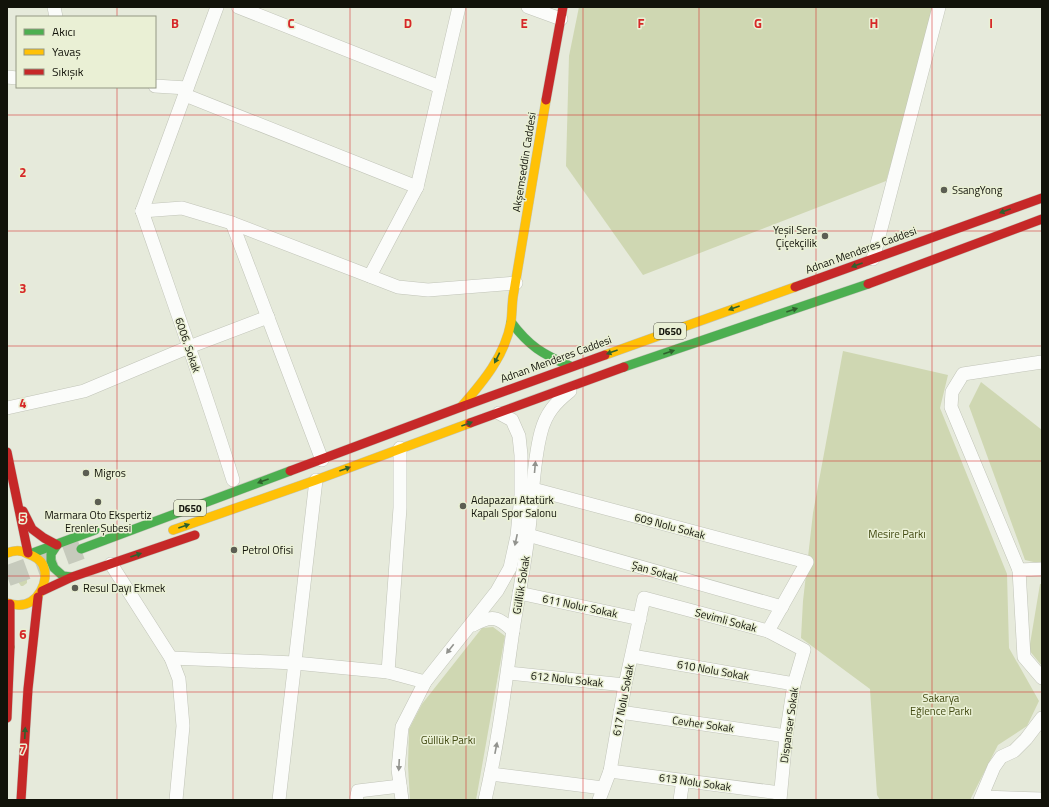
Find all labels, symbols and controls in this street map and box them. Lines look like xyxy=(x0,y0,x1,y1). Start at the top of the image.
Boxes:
text: B xyxy=(171,13,179,33)
text: C xyxy=(287,13,295,33)
text: D xyxy=(404,13,412,33)
text: E xyxy=(520,13,528,33)
text: F xyxy=(638,13,645,33)
text: G xyxy=(754,13,762,33)
text: H xyxy=(870,13,878,33)
text: I xyxy=(989,13,993,33)
legend xyxy=(16,16,156,88)
text: Akıcı xyxy=(52,22,75,41)
text: Yavaş xyxy=(52,42,81,61)
text: Sıkışık xyxy=(52,62,84,81)
street label: Akşemseddin Caddesi xyxy=(508,111,540,213)
text: 2 xyxy=(19,162,27,182)
place label: SsangYong xyxy=(952,182,1003,198)
marker: SsangYong xyxy=(939,185,949,195)
one-way arrow xyxy=(999,208,1011,214)
place label: Yeşil Sera Çiçekçilik xyxy=(773,222,818,251)
street label: Adnan Menderes Caddesi xyxy=(803,222,919,278)
marker: Yeşil Sera Çiçekçilik xyxy=(820,231,830,241)
one-way arrow xyxy=(850,262,862,268)
text: 3 xyxy=(19,278,27,298)
one-way arrow xyxy=(728,306,740,312)
one-way arrow xyxy=(786,307,798,313)
street label: 6006. Sokak xyxy=(171,315,205,375)
road number: D650 xyxy=(654,323,686,339)
street label: Adnan Menderes Caddesi xyxy=(498,331,614,387)
one-way arrow xyxy=(605,349,617,355)
one-way arrow xyxy=(663,349,675,355)
one-way arrow xyxy=(494,352,500,364)
text: 4 xyxy=(19,393,27,413)
one-way arrow xyxy=(462,421,474,427)
one-way arrow xyxy=(531,461,538,473)
place label: Migros xyxy=(94,465,126,481)
one-way arrow xyxy=(340,465,352,471)
marker: Migros xyxy=(81,468,91,478)
one-way arrow xyxy=(257,479,269,485)
place label: Adapazarı Atatürk Kapalı Spor Salonu xyxy=(471,492,557,521)
marker: Marmara Oto Ekspertiz Erenler Şubesi xyxy=(93,497,103,507)
road number: D650 xyxy=(174,500,206,516)
marker: Adapazarı Atatürk Kapalı Spor Salonu xyxy=(458,501,468,511)
place label: Marmara Oto Ekspertiz Erenler Şubesi xyxy=(44,507,152,536)
text: 5 xyxy=(19,508,27,528)
street label: 609 Nolu Sokak xyxy=(633,509,708,543)
one-way arrow xyxy=(178,523,190,529)
park label: Mesire Parkı xyxy=(868,526,926,542)
one-way arrow xyxy=(513,534,519,546)
place label: Petrol Ofisi xyxy=(242,542,293,558)
marker: Petrol Ofisi xyxy=(229,545,239,555)
one-way arrow xyxy=(130,552,142,558)
street label: Güllük Sokak xyxy=(508,554,534,615)
street label: Şan Sokak xyxy=(630,557,681,585)
place label: Resul Dayı Ekmek xyxy=(83,580,166,596)
marker: Resul Dayı Ekmek xyxy=(70,583,80,593)
street label: 611 Nolur Sokak xyxy=(541,590,620,622)
street label: Sevimli Sokak xyxy=(693,604,759,636)
text: 6 xyxy=(19,624,27,644)
one-way arrow xyxy=(446,644,454,655)
street label: 610 Nolu Sokak xyxy=(676,656,751,684)
street label: 617 Nolu Sokak xyxy=(608,662,638,737)
street label: 612 Nolu Sokak xyxy=(530,667,605,691)
street label: Dispanser Sokak xyxy=(776,685,802,764)
park label: Sakarya Eğlence Parkı xyxy=(910,690,972,719)
street label: Cevher Sokak xyxy=(671,712,736,736)
one-way arrow xyxy=(22,727,29,739)
park label: Güllük Parkı xyxy=(421,732,475,748)
text: 7 xyxy=(19,739,27,759)
one-way arrow xyxy=(493,742,499,754)
one-way arrow xyxy=(395,759,402,771)
street label: 613 Nolu Sokak xyxy=(658,769,733,795)

